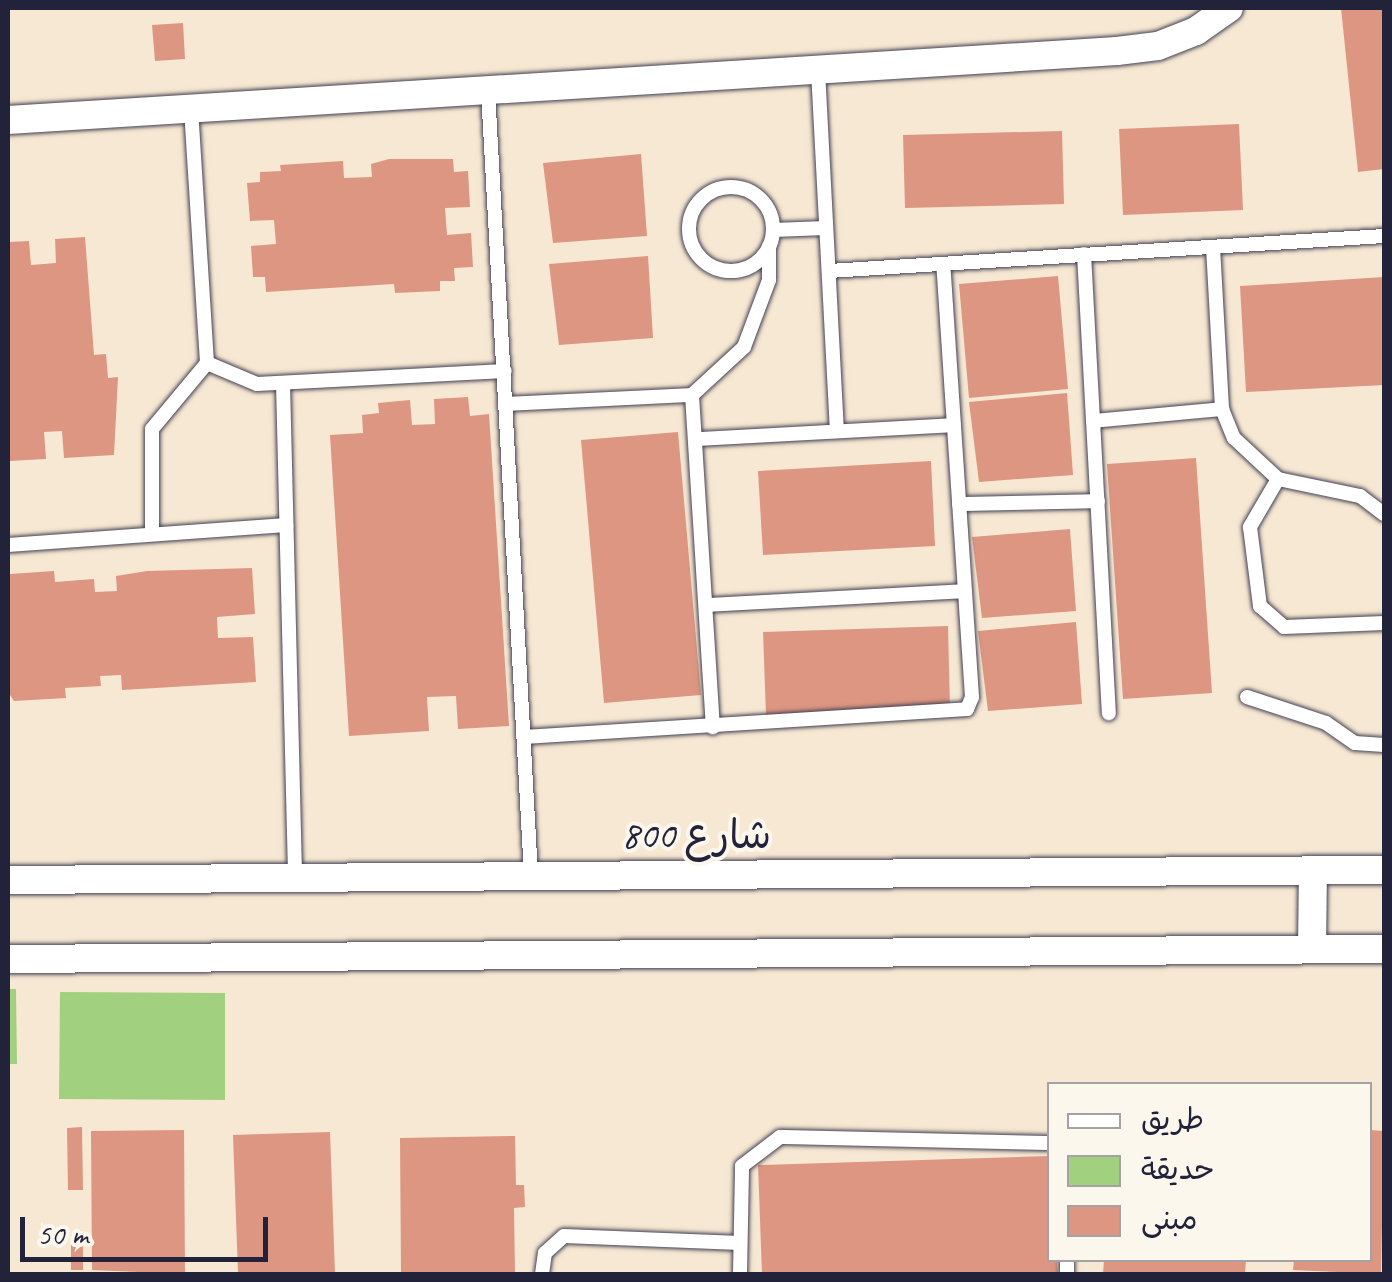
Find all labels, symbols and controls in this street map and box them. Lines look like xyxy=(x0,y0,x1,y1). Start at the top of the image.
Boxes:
street label: شارع 800 xyxy=(621,811,771,859)
legend xyxy=(1047,1082,1372,1262)
text: طريق xyxy=(1141,1100,1204,1138)
text: حديقة xyxy=(1141,1150,1215,1188)
scale bar xyxy=(25,1197,272,1259)
text: مبنى xyxy=(1141,1200,1197,1238)
text: 50 m xyxy=(37,1215,88,1253)

